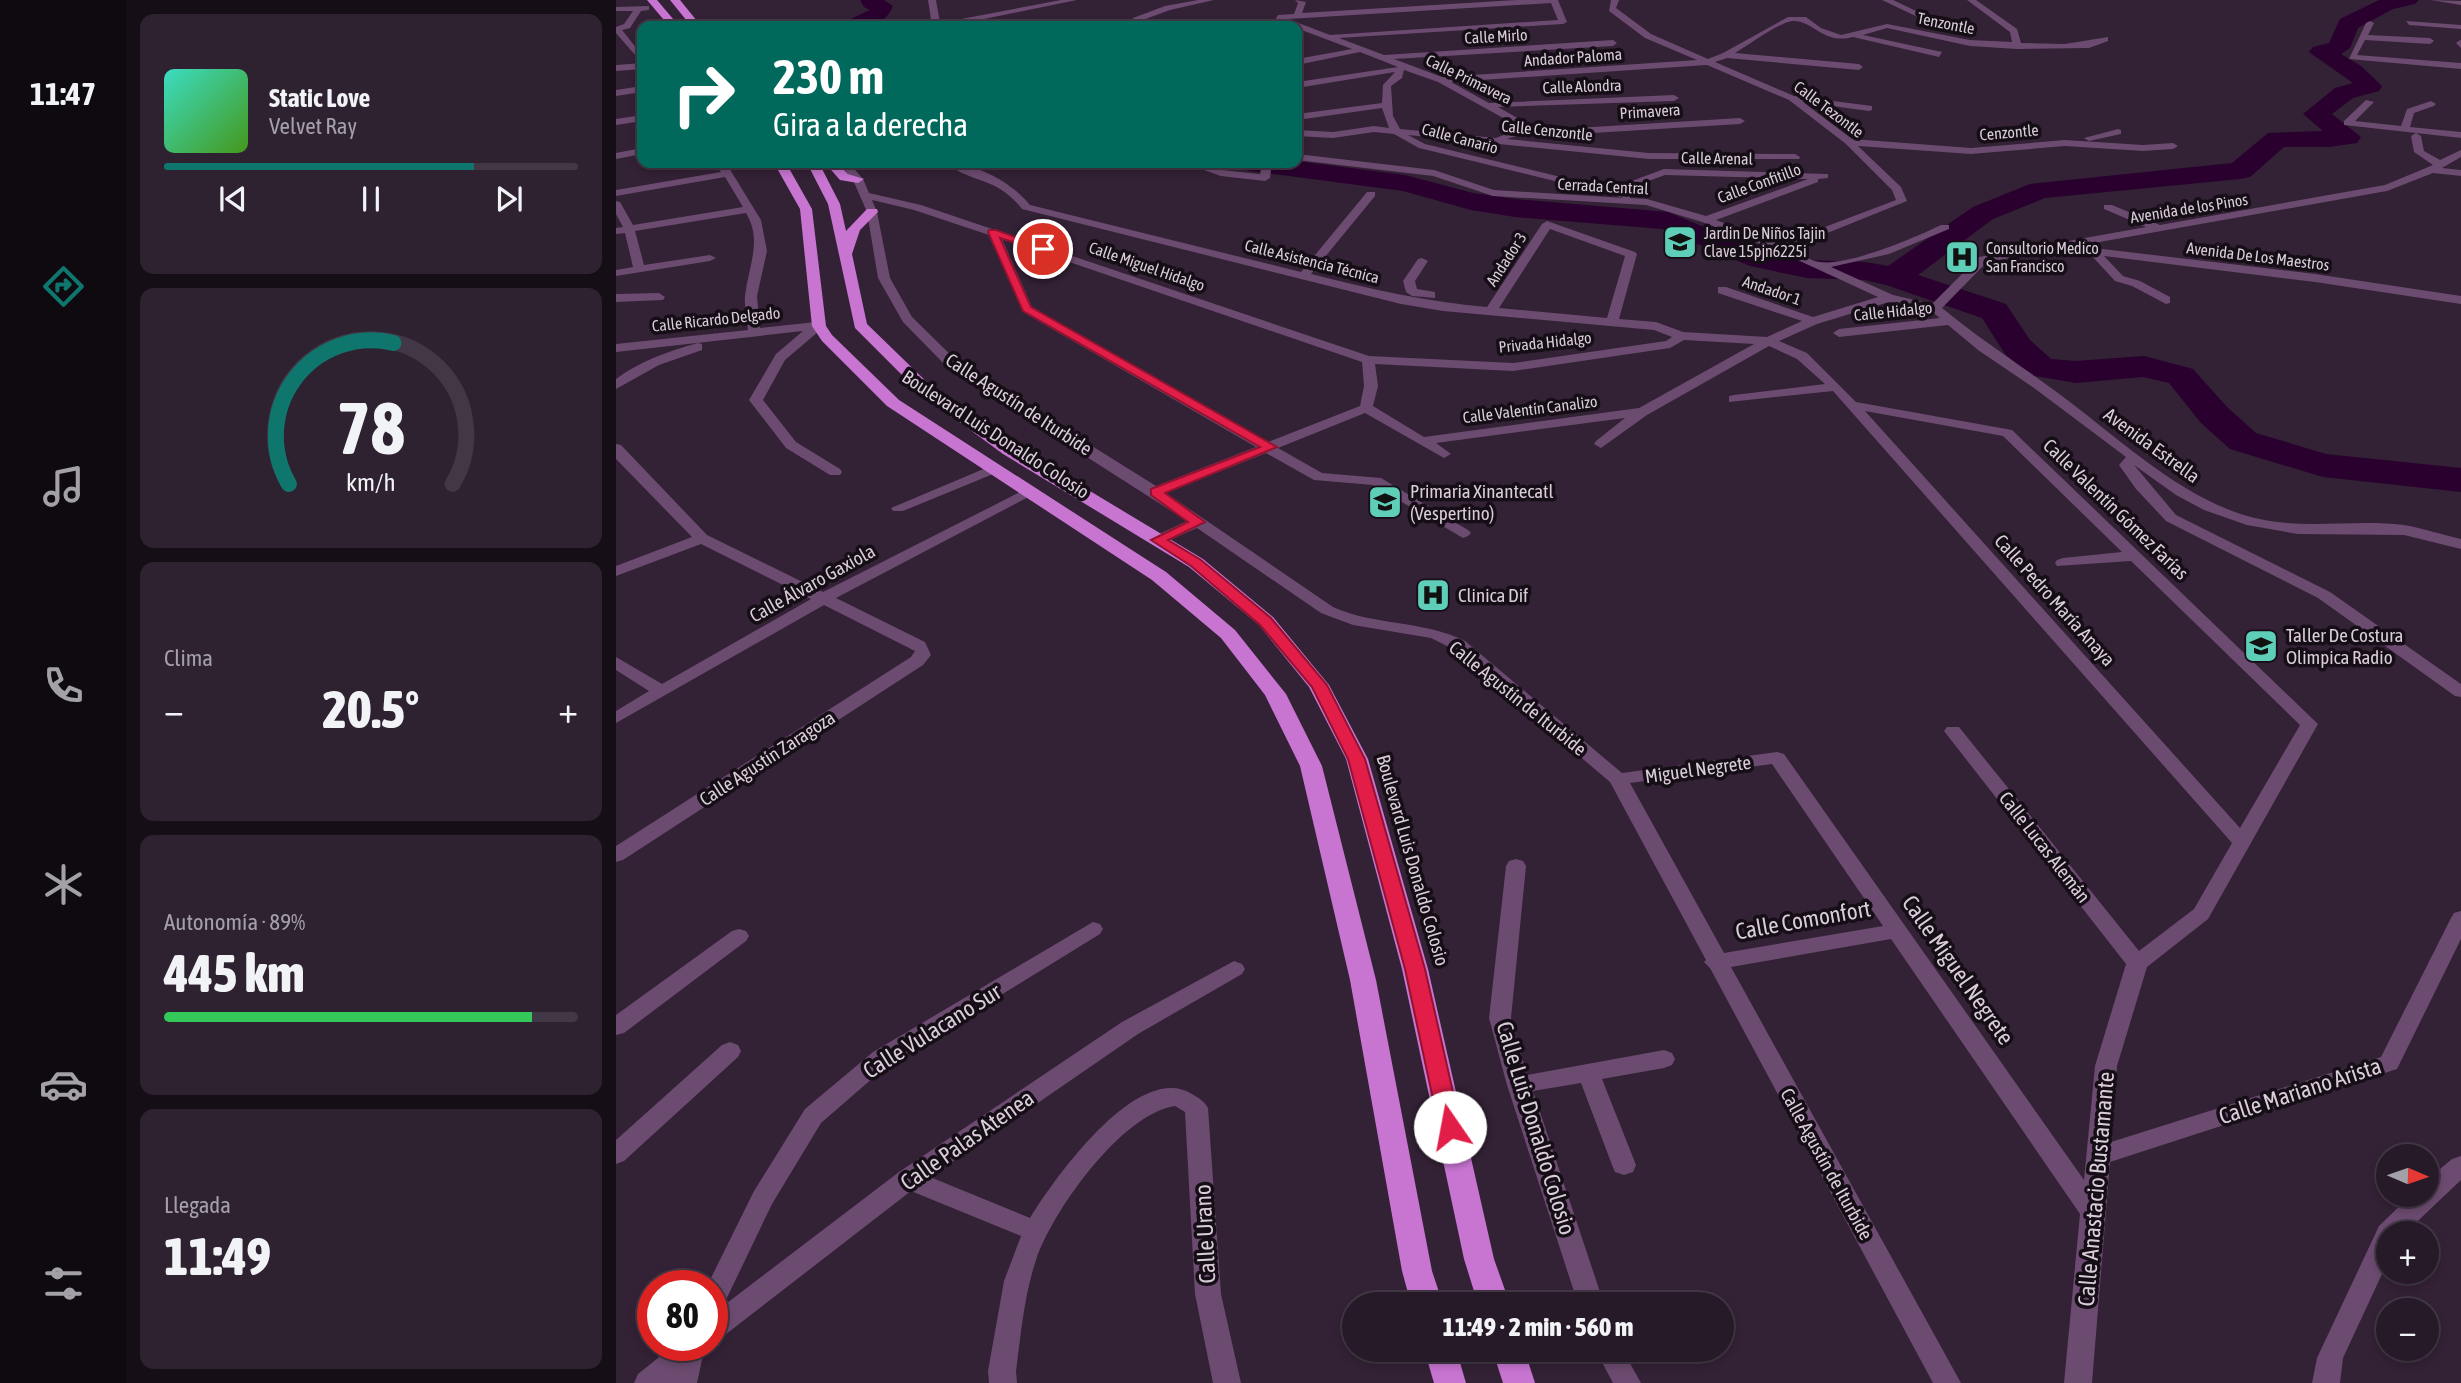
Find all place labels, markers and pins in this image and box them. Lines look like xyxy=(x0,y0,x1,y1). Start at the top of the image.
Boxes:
pin xyxy=(1013,219,1073,279)
school or university icon: Jardin De Niños Tajin Clave 15pjn6225i xyxy=(1661,223,1699,261)
place label: Jardin De Niños Tajin Clave 15pjn6225i xyxy=(1704,224,1826,261)
hospital icon: Consultorio Medico San Francisco xyxy=(1943,238,1981,276)
place label: Consultorio Medico San Francisco xyxy=(1986,239,2099,275)
place label: Primaria Xinantecatl (Vespertino) xyxy=(1410,480,1554,524)
school or university icon: Primaria Xinantecatl (Vespertino) xyxy=(1366,483,1404,521)
hospital icon: Clinica Dif xyxy=(1414,576,1452,614)
place label: Clinica Dif xyxy=(1458,584,1528,606)
place label: Taller De Costura Olimpica Radio xyxy=(2286,624,2403,668)
school or university icon: Taller De Costura Olimpica Radio xyxy=(2242,627,2280,665)

